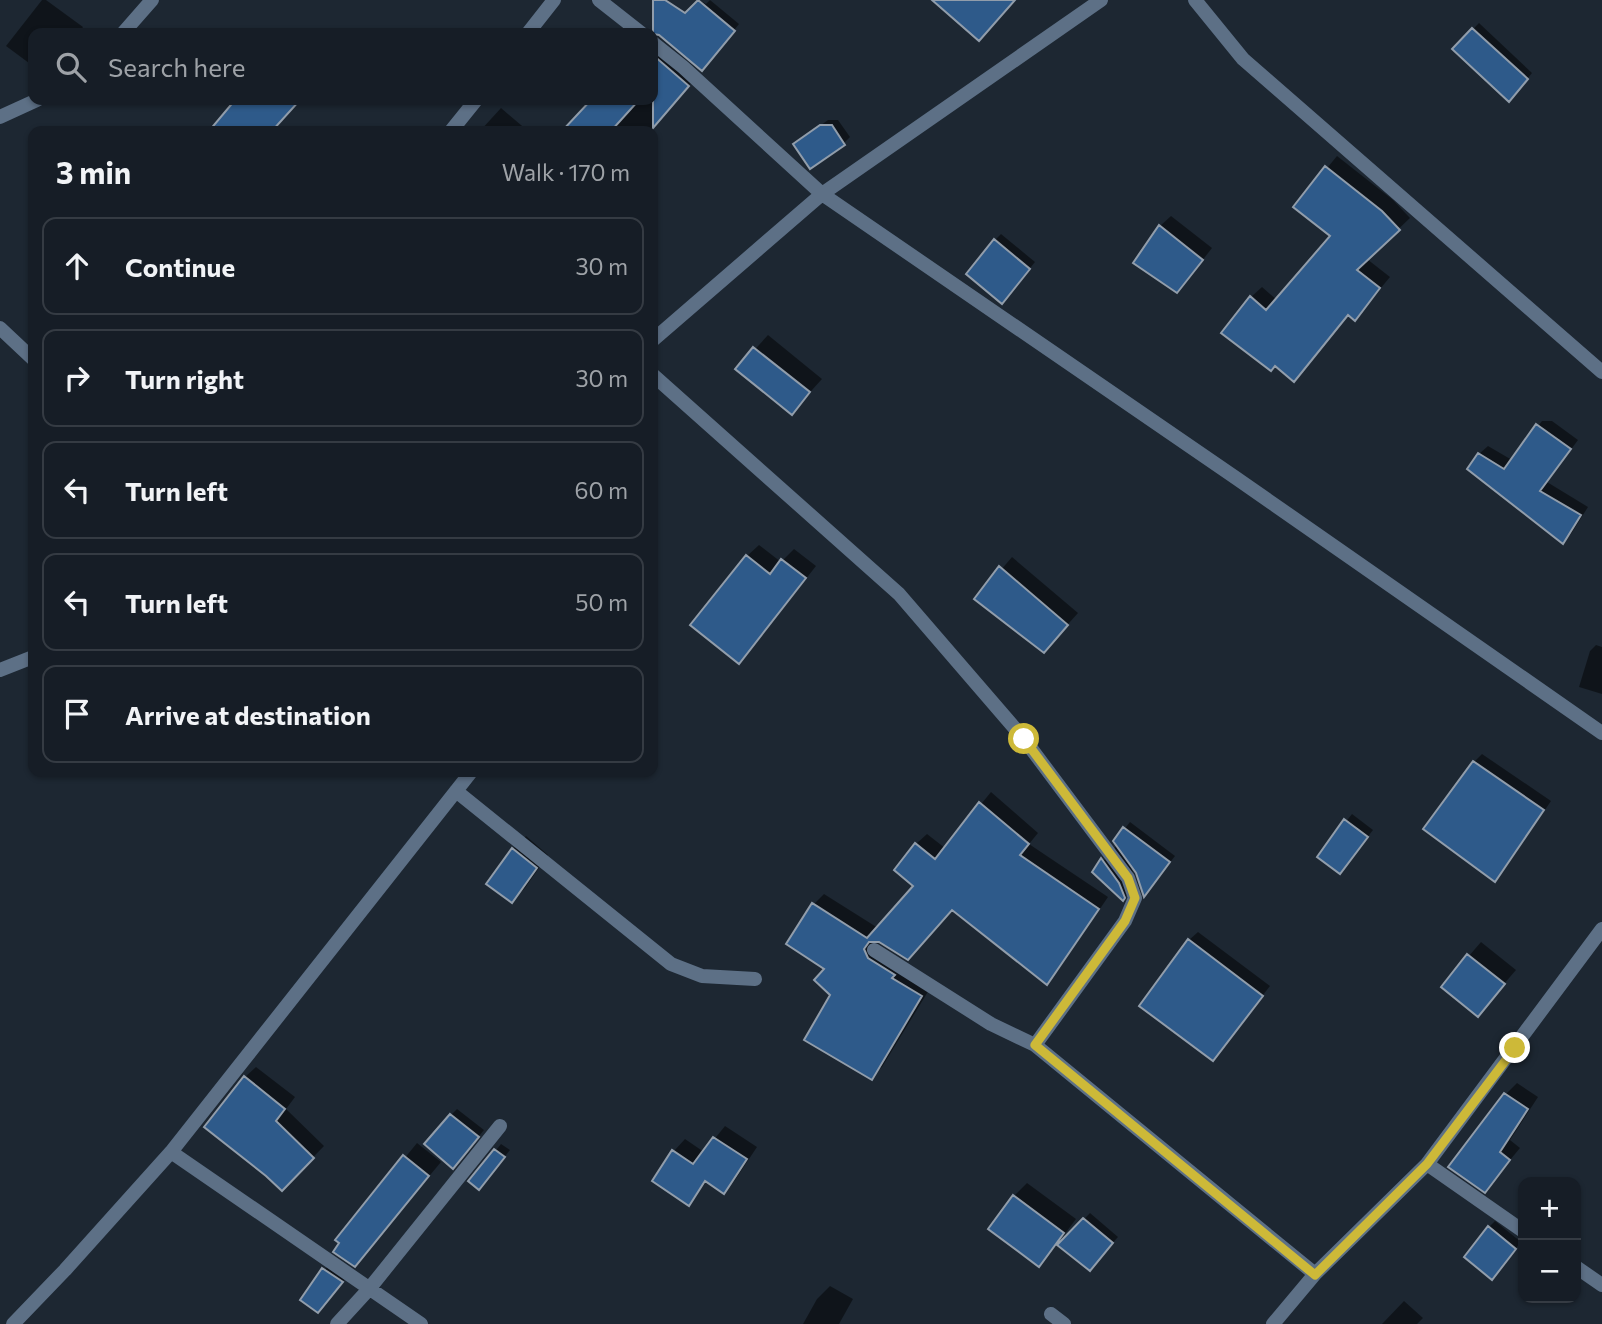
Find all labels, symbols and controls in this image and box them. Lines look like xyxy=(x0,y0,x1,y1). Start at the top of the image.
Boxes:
search box xyxy=(28,28,658,105)
icon: search xyxy=(52,48,90,86)
text: Search here xyxy=(108,51,246,82)
text: 3 min xyxy=(56,153,131,190)
text: Walk · 170 m xyxy=(502,158,630,186)
icon: ahead xyxy=(58,247,96,285)
text: Continue xyxy=(125,251,235,282)
text: 30 m xyxy=(575,252,628,280)
icon: right xyxy=(58,359,96,397)
text: Turn right xyxy=(125,363,244,394)
text: 30 m xyxy=(575,364,628,392)
icon: left xyxy=(58,471,96,509)
text: Turn left xyxy=(125,475,228,506)
text: 60 m xyxy=(575,476,628,504)
icon: left xyxy=(58,583,96,621)
text: Turn left xyxy=(125,587,228,618)
text: 50 m xyxy=(575,588,628,616)
icon: arrive xyxy=(58,695,96,733)
text: Arrive at destination xyxy=(125,699,371,730)
route start xyxy=(1008,723,1039,754)
route end xyxy=(1499,1032,1530,1063)
map controls xyxy=(1518,1177,1581,1303)
button: + xyxy=(1518,1177,1581,1240)
button: − xyxy=(1518,1240,1581,1303)

